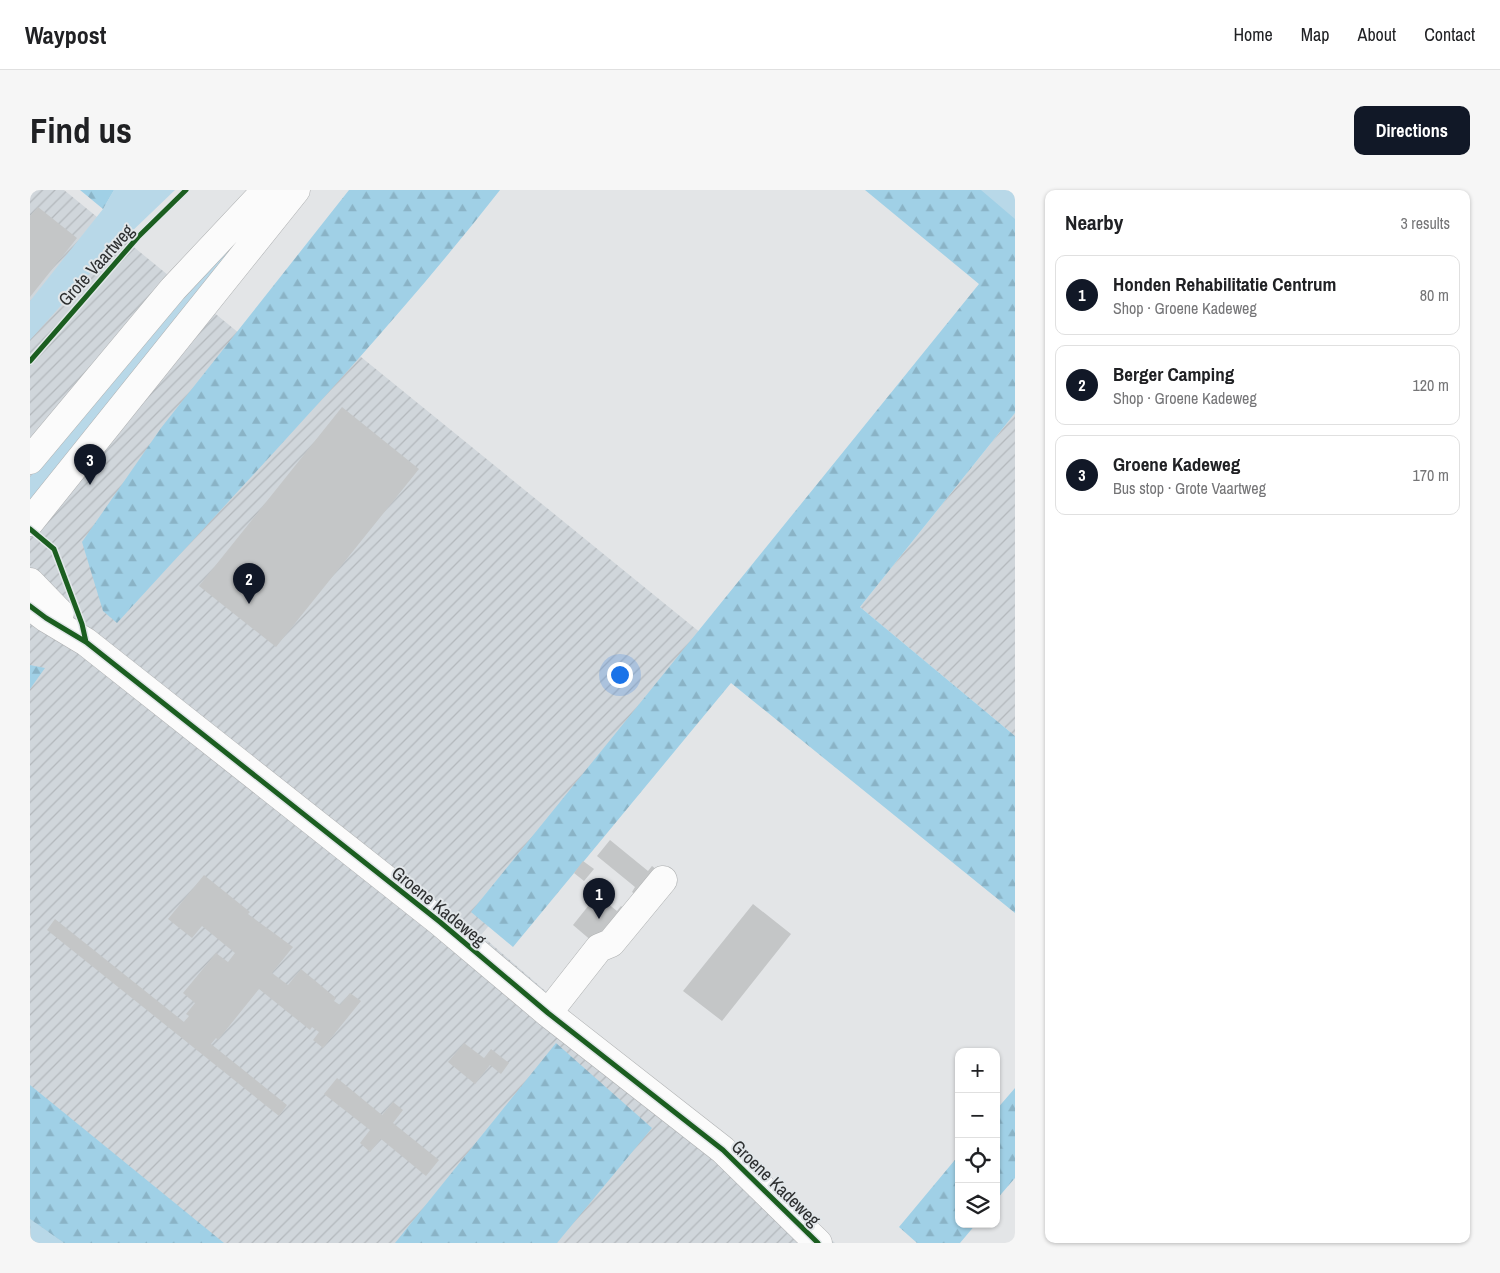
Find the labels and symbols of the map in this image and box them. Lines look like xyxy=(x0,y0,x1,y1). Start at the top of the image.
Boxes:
street label: Grote Vaartweg xyxy=(52,218,140,311)
pin: 3 xyxy=(74,444,106,485)
pin: 2 xyxy=(233,563,265,604)
your location xyxy=(607,662,633,688)
street label: Groene Kadeweg xyxy=(386,860,492,952)
pin: 1 xyxy=(583,878,615,919)
street label: Groene Kadeweg xyxy=(726,1134,827,1232)

